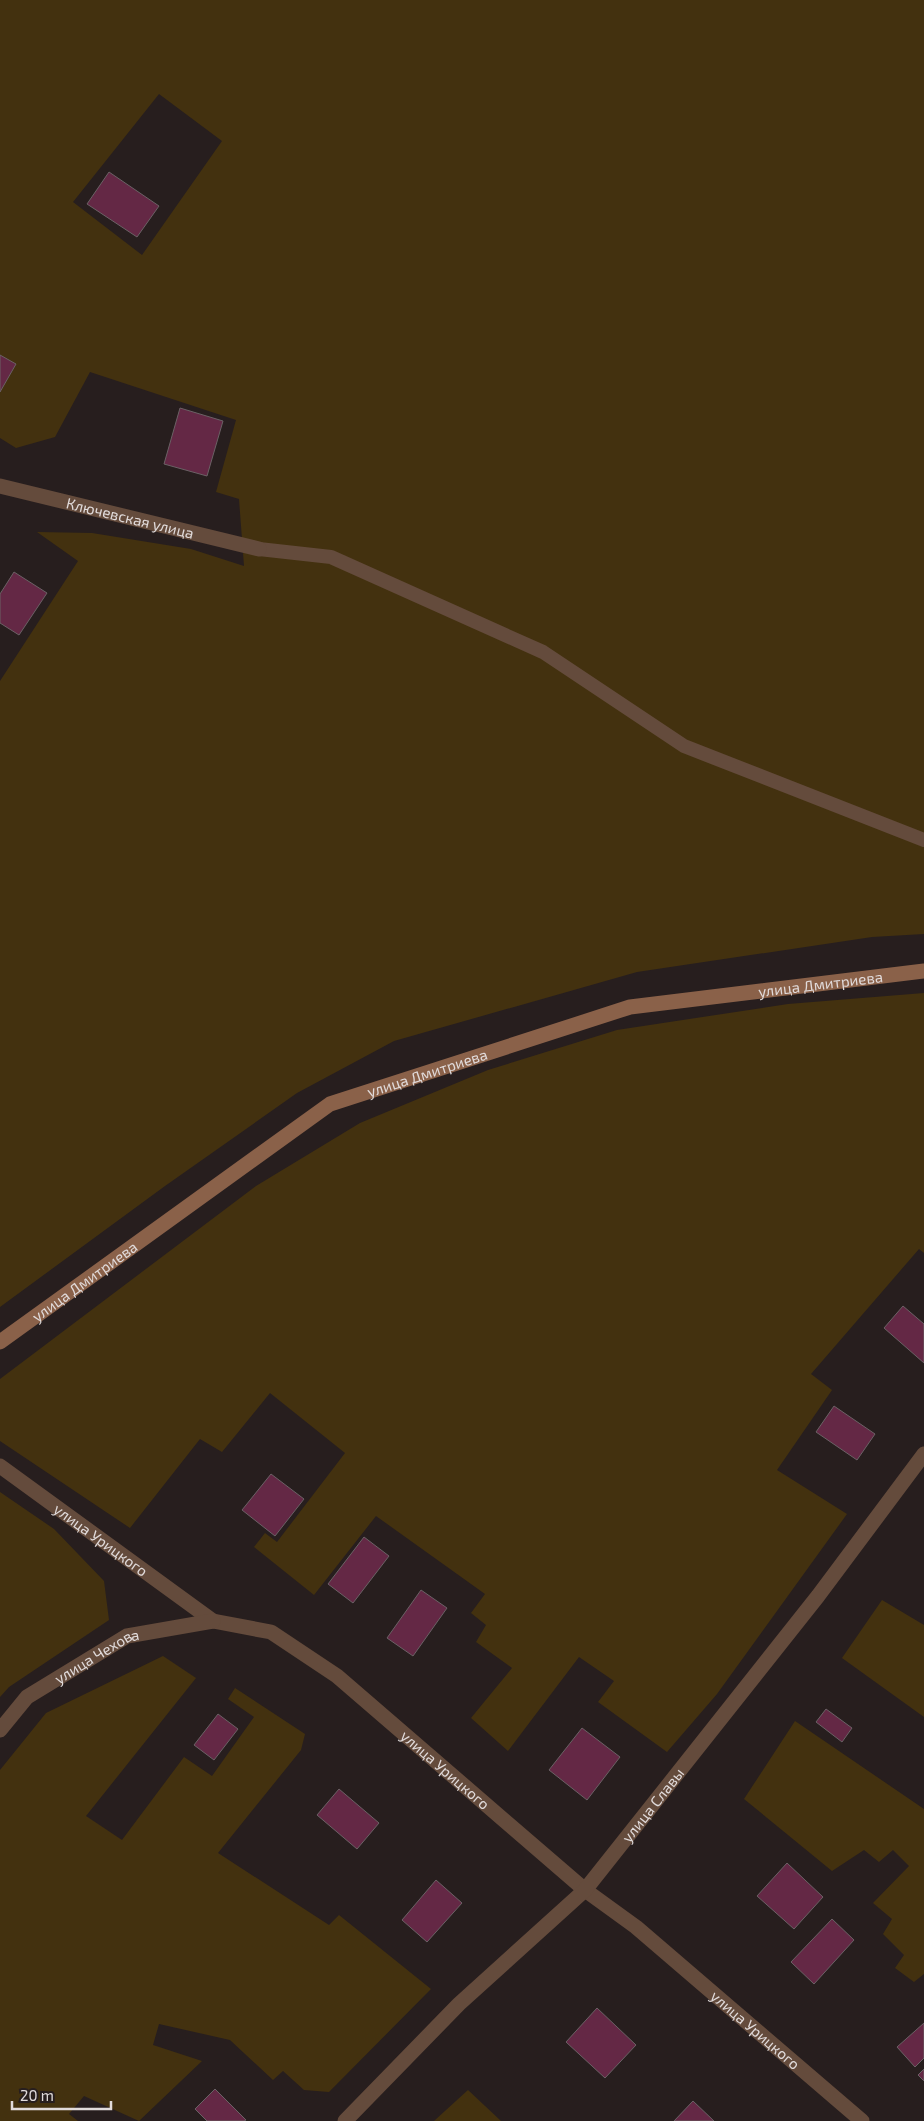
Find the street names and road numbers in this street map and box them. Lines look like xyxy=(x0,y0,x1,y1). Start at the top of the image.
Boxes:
street label: Ключевская улица xyxy=(64,493,196,542)
street label: улица Дмитриева xyxy=(757,967,884,1001)
street label: улица Дмитриева xyxy=(365,1045,490,1101)
street label: улица Дмитриева xyxy=(28,1237,140,1326)
street label: улица Урицкого xyxy=(50,1499,152,1580)
street label: улица Чехова xyxy=(51,1625,140,1688)
street label: улица Урицкого xyxy=(397,1726,494,1813)
street label: улица Славы xyxy=(618,1764,687,1846)
street label: улица Урицкого xyxy=(707,1986,804,2073)

